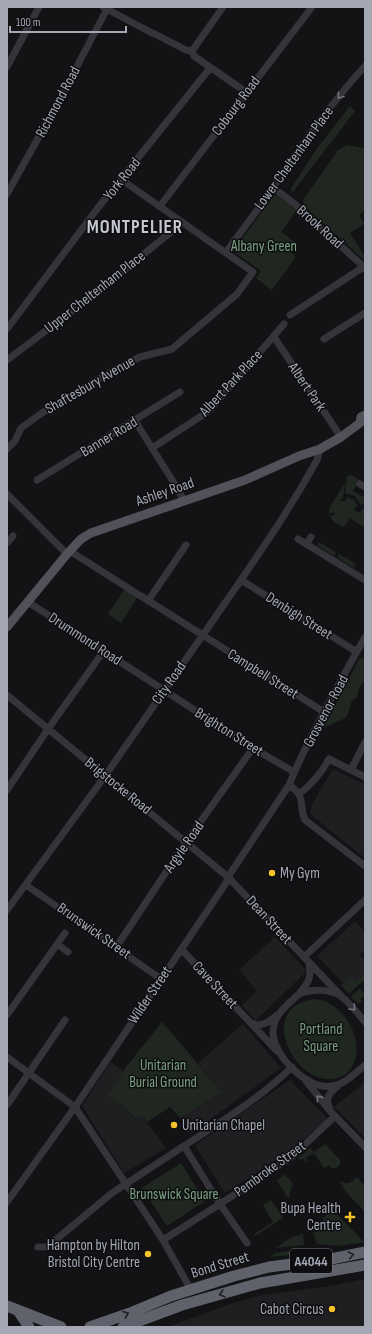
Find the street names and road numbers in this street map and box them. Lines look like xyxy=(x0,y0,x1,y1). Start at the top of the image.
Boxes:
street label: Richmond Road xyxy=(31,63,85,141)
street label: Cobourg Road xyxy=(208,73,264,139)
street label: Lower Cheltenham Place xyxy=(250,103,338,213)
street label: York Road xyxy=(99,154,145,204)
street label: Brook Road xyxy=(293,201,347,253)
street label: Upper Cheltenham Place xyxy=(41,247,149,337)
street label: Albert Park Place xyxy=(195,346,267,421)
street label: Shaftesbury Avenue xyxy=(42,352,138,418)
street label: Albert Park xyxy=(283,358,330,415)
street label: Banner Road xyxy=(77,413,141,461)
street label: Ashley Road xyxy=(133,473,197,511)
street label: Denbigh Street xyxy=(262,588,336,644)
street label: Drummond Road xyxy=(45,608,125,670)
street label: Campbell Street xyxy=(224,645,303,704)
street label: City Road xyxy=(147,658,191,708)
street label: Grosvenor Road xyxy=(299,672,353,750)
street label: Brighton Street xyxy=(191,703,267,761)
street label: Brigstocke Road xyxy=(81,753,155,819)
street label: Argyle Road xyxy=(159,818,209,877)
street label: Dean Street xyxy=(242,892,297,949)
street label: Brunswick Street xyxy=(53,899,135,964)
street label: Cave Street xyxy=(188,957,242,1013)
street label: Wilder Street xyxy=(124,962,177,1028)
street label: Pembroke Street xyxy=(230,1136,310,1201)
street label: Bond Street xyxy=(189,1247,252,1283)
road number: A4044 xyxy=(290,1249,332,1273)

